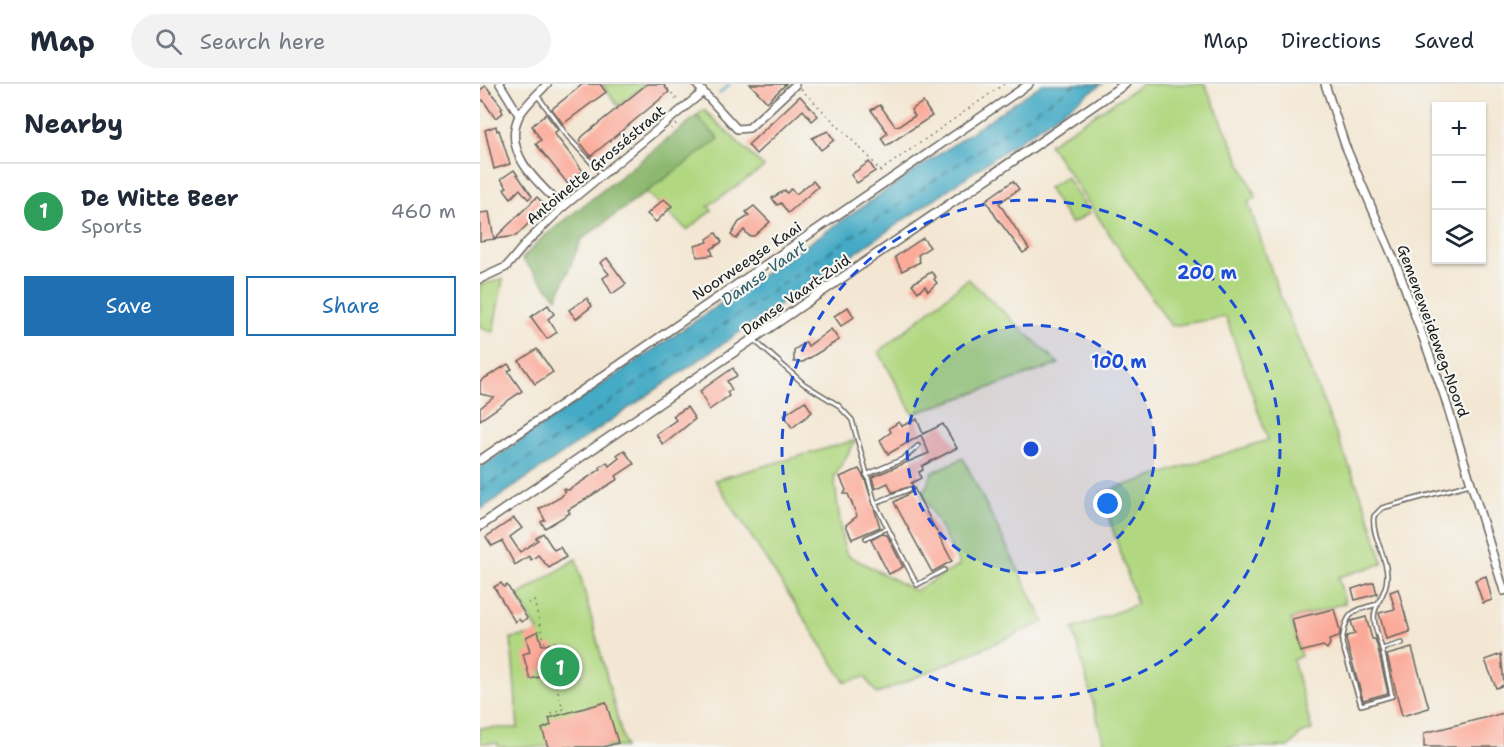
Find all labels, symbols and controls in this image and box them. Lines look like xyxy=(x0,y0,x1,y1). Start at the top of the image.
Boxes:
search box xyxy=(131,14,551,68)
text: Map xyxy=(30,22,95,60)
icon: search xyxy=(152,25,185,58)
text: Search here xyxy=(200,27,325,56)
text: Map xyxy=(1203,27,1248,55)
text: Directions xyxy=(1281,27,1381,55)
text: Saved xyxy=(1414,27,1474,55)
street label: Antoinette Grosséstraat xyxy=(522,101,670,229)
map controls xyxy=(1432,102,1486,264)
button: + xyxy=(1432,102,1486,156)
text: Nearby xyxy=(24,106,123,141)
button: − xyxy=(1432,156,1486,210)
text: De Witte Beer xyxy=(81,184,239,213)
text: 1 xyxy=(39,198,48,224)
text: 460 m xyxy=(391,198,456,224)
button: layers xyxy=(1432,210,1486,264)
text: Sports xyxy=(81,213,142,239)
street label: Noorweegse Kaai xyxy=(688,217,806,305)
water label: Damse Vaart xyxy=(717,236,811,310)
street label: Gemeneweideweg-Noord xyxy=(1392,242,1474,421)
street label: Damse Vaart-Zuid xyxy=(738,250,855,340)
text: 200 m xyxy=(1177,261,1238,285)
button: Save xyxy=(24,276,234,336)
button: Share xyxy=(246,276,456,336)
text: 100 m xyxy=(1091,350,1147,374)
centre of rings xyxy=(1021,439,1041,459)
your location xyxy=(1093,489,1122,518)
pin: 1 xyxy=(540,644,580,690)

